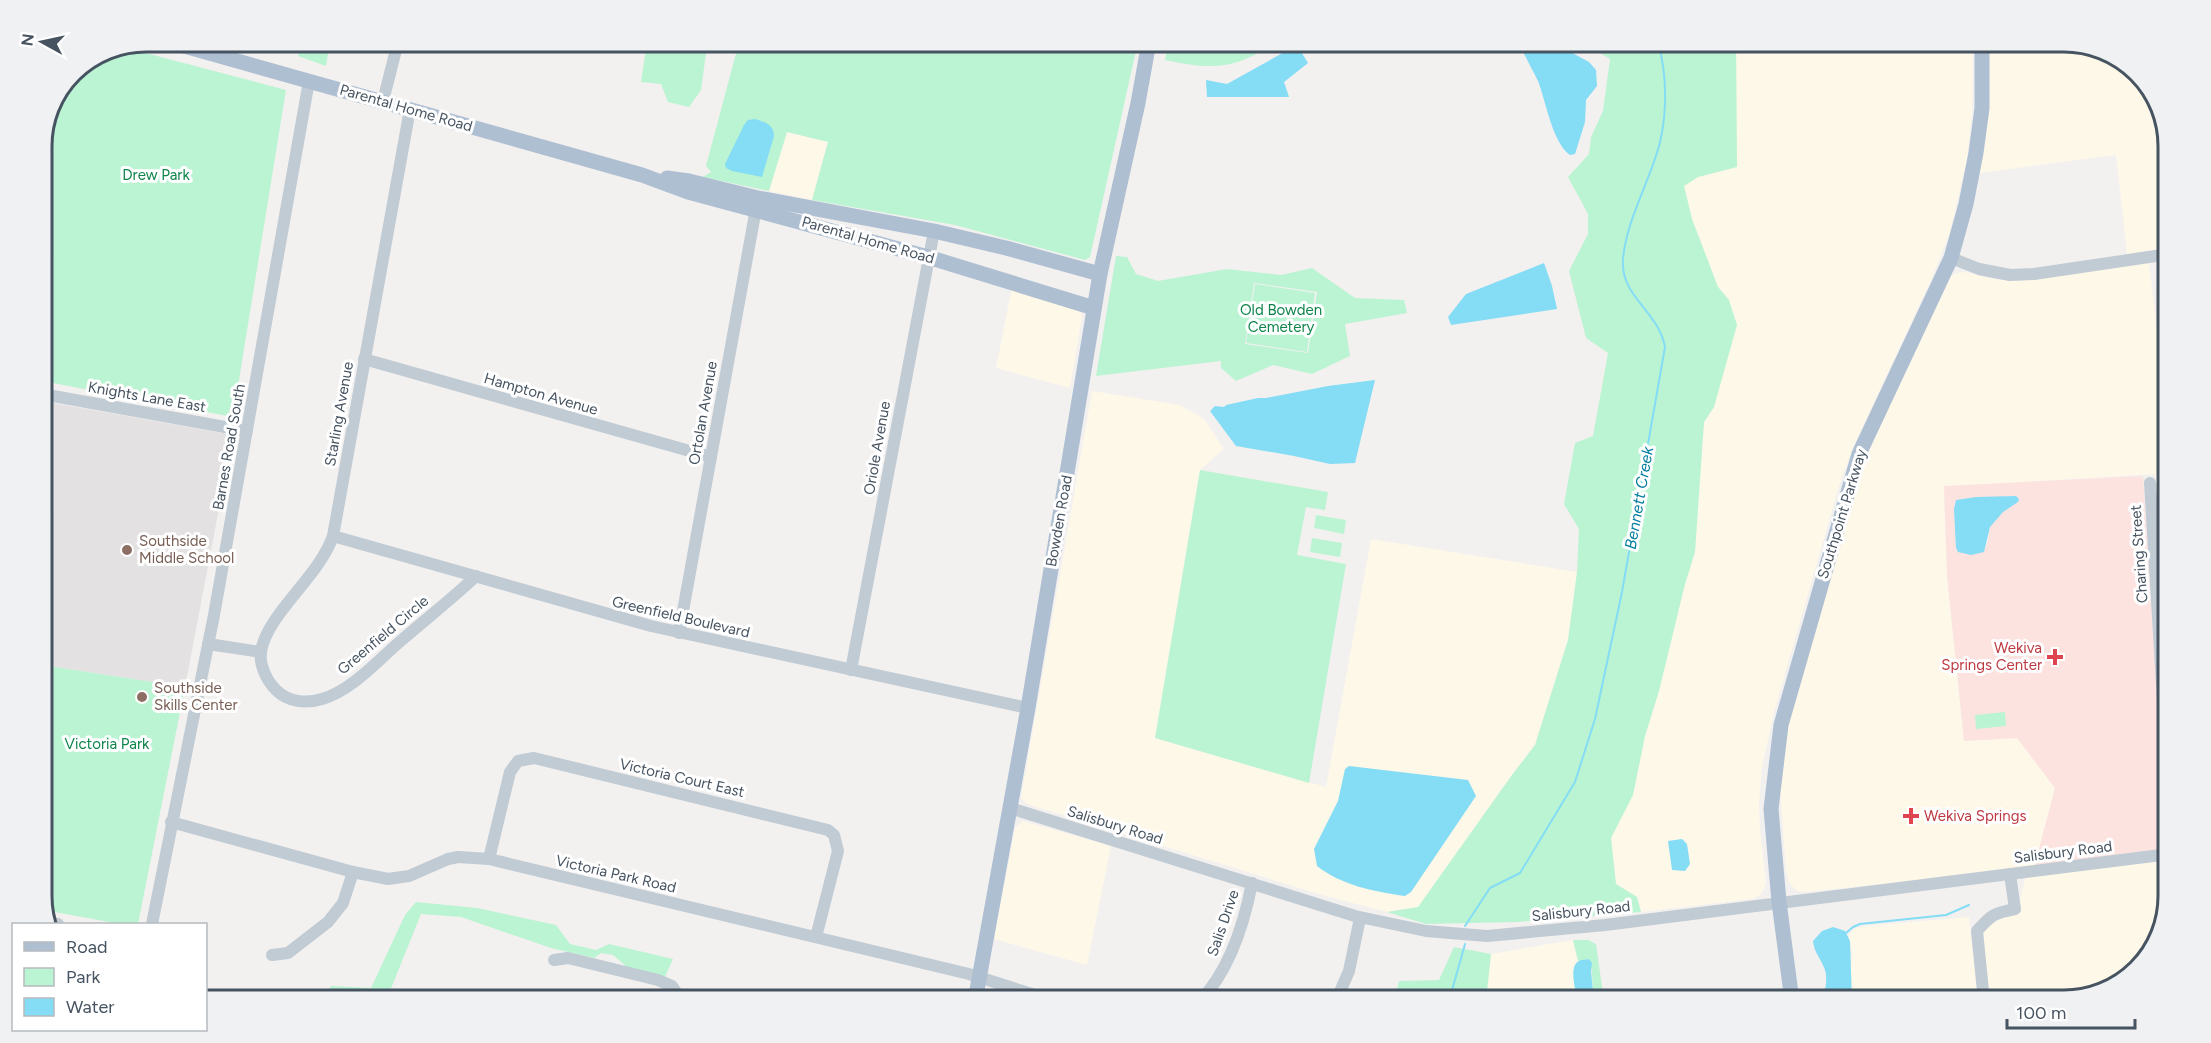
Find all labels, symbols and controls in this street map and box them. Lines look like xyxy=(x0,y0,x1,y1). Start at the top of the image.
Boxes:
north arrow xyxy=(12,12,72,72)
text: N xyxy=(17,33,38,47)
street label: Parental Home Road xyxy=(338,80,474,136)
park label: Drew Park xyxy=(122,166,190,184)
street label: Parental Home Road xyxy=(800,212,936,268)
park label: Old Bowden Cemetery xyxy=(1240,301,1322,336)
street label: Starling Avenue xyxy=(321,360,357,468)
street label: Ortolan Avenue xyxy=(685,360,721,466)
street label: Hampton Avenue xyxy=(482,369,600,419)
street label: Knights Lane East xyxy=(87,378,208,416)
street label: Barnes Road South xyxy=(209,383,249,511)
street label: Oriole Avenue xyxy=(860,400,894,496)
water label: Bennett Creek xyxy=(1621,444,1658,551)
street label: Southpoint Parkway xyxy=(1814,447,1870,581)
street label: Bowden Road xyxy=(1042,474,1076,568)
street label: Charing Street xyxy=(2127,504,2151,604)
place label: Southside Middle School xyxy=(139,532,234,567)
marker: Southside Middle School xyxy=(120,543,134,557)
street label: Greenfield Circle xyxy=(334,592,432,678)
street label: Greenfield Boulevard xyxy=(610,592,752,642)
place label: Wekiva Springs Center xyxy=(1941,639,2042,674)
marker: Wekiva Springs Center xyxy=(2046,648,2064,666)
place label: Southside Skills Center xyxy=(154,679,238,714)
marker: Southside Skills Center xyxy=(135,690,149,704)
park label: Victoria Park xyxy=(65,735,150,753)
street label: Victoria Court East xyxy=(618,755,747,801)
street label: Salisbury Road xyxy=(1065,802,1165,848)
marker: Wekiva Springs xyxy=(1902,807,1920,825)
place label: Wekiva Springs xyxy=(1924,807,2027,825)
street label: Salisbury Road xyxy=(2013,837,2113,867)
street label: Victoria Park Road xyxy=(554,851,678,897)
street label: Salis Drive xyxy=(1203,887,1243,959)
street label: Salisbury Road xyxy=(1531,897,1631,925)
legend xyxy=(12,923,207,1031)
text: Road xyxy=(66,936,107,958)
text: Park xyxy=(66,966,101,988)
scale bar xyxy=(2007,992,2134,1030)
text: Water xyxy=(66,996,114,1018)
text: 100 m xyxy=(2016,1002,2066,1024)

